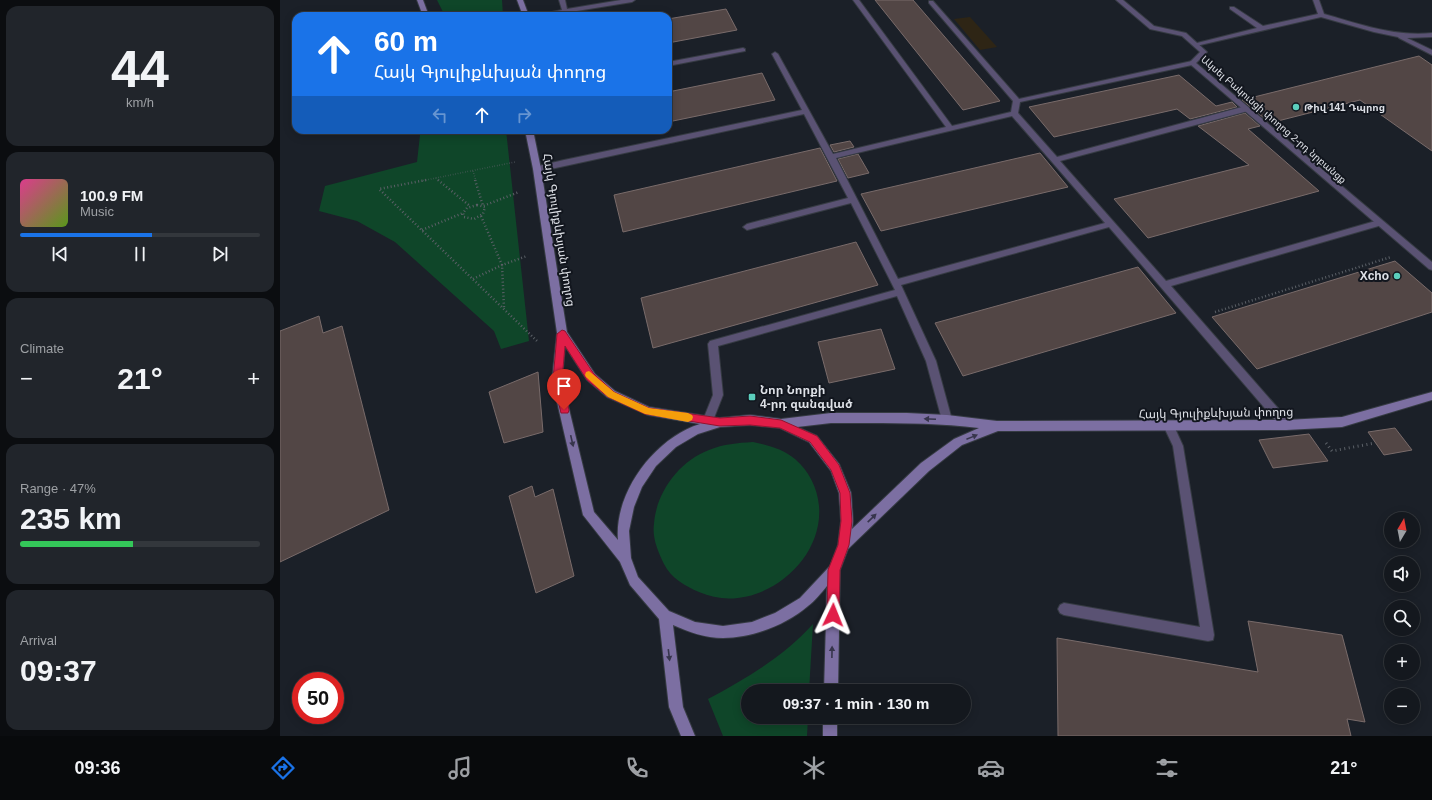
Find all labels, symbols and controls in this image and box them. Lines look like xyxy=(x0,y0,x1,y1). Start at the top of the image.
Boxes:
text: 60 m xyxy=(374,26,438,57)
icon: ahead xyxy=(308,28,360,80)
text: 44 xyxy=(111,40,169,98)
street label: Ակսել Բակունցի փողոց 2-րդ նրբանցք xyxy=(1199,53,1348,185)
text: Հայկ Գյուլիքևխյան փողոց xyxy=(374,62,606,82)
text: km/h xyxy=(126,95,154,110)
marker: Թիվ 141 Դպրոց xyxy=(1291,102,1301,112)
place label: Թիվ 141 Դպրոց xyxy=(1304,102,1385,113)
icon: left xyxy=(429,104,451,126)
icon: ahead xyxy=(471,104,493,126)
icon: right xyxy=(513,104,535,126)
street label: Հայկ Գյուլիքևխյան փողոց xyxy=(540,152,578,308)
text: 100.9 FM xyxy=(80,187,143,204)
text: Music xyxy=(80,204,114,219)
icon: previous xyxy=(49,243,71,265)
icon: pause xyxy=(129,243,151,265)
icon: next xyxy=(209,243,231,265)
place label: Xcho xyxy=(1360,269,1389,283)
marker: Xcho xyxy=(1392,271,1402,281)
text: Climate xyxy=(20,341,64,356)
text: 21° xyxy=(117,362,163,395)
text: − xyxy=(20,366,33,391)
text: + xyxy=(247,366,260,391)
pin xyxy=(547,369,581,410)
icon: arrive xyxy=(553,375,575,397)
place label: Նոր Նորքի 4-րդ զանգված xyxy=(760,383,853,411)
marker: Նոր Նորքի 4-րդ զանգված xyxy=(747,392,757,402)
street label: Հայկ Գյուլիքևխյան փողոց xyxy=(1138,405,1294,421)
one-way arrow xyxy=(924,416,936,423)
one-way arrow xyxy=(966,433,978,439)
one-way arrow xyxy=(569,434,575,447)
text: Range · 47% xyxy=(20,481,96,496)
text: 235 km xyxy=(20,502,122,535)
north arrow xyxy=(1384,512,1420,548)
map controls xyxy=(1384,512,1420,724)
one-way arrow xyxy=(867,513,877,523)
button: sound xyxy=(1384,556,1420,592)
position arrow xyxy=(812,594,854,636)
button: search xyxy=(1384,600,1420,636)
text: Arrival xyxy=(20,633,57,648)
button: + xyxy=(1384,644,1420,680)
one-way arrow xyxy=(829,645,835,658)
one-way arrow xyxy=(666,649,672,661)
text: 09:37 xyxy=(20,654,97,687)
speed limit sign: 50 xyxy=(292,672,344,724)
button: − xyxy=(1384,688,1420,724)
text: 09:37 · 1 min · 130 m xyxy=(783,695,929,712)
icon: directions xyxy=(269,754,297,782)
icon: music xyxy=(446,754,474,782)
icon: phone xyxy=(623,754,651,782)
icon: climate xyxy=(800,754,828,782)
icon: car xyxy=(977,754,1005,782)
icon: filters xyxy=(1153,754,1181,782)
text: 09:36 xyxy=(74,758,120,778)
text: 21° xyxy=(1330,758,1357,778)

